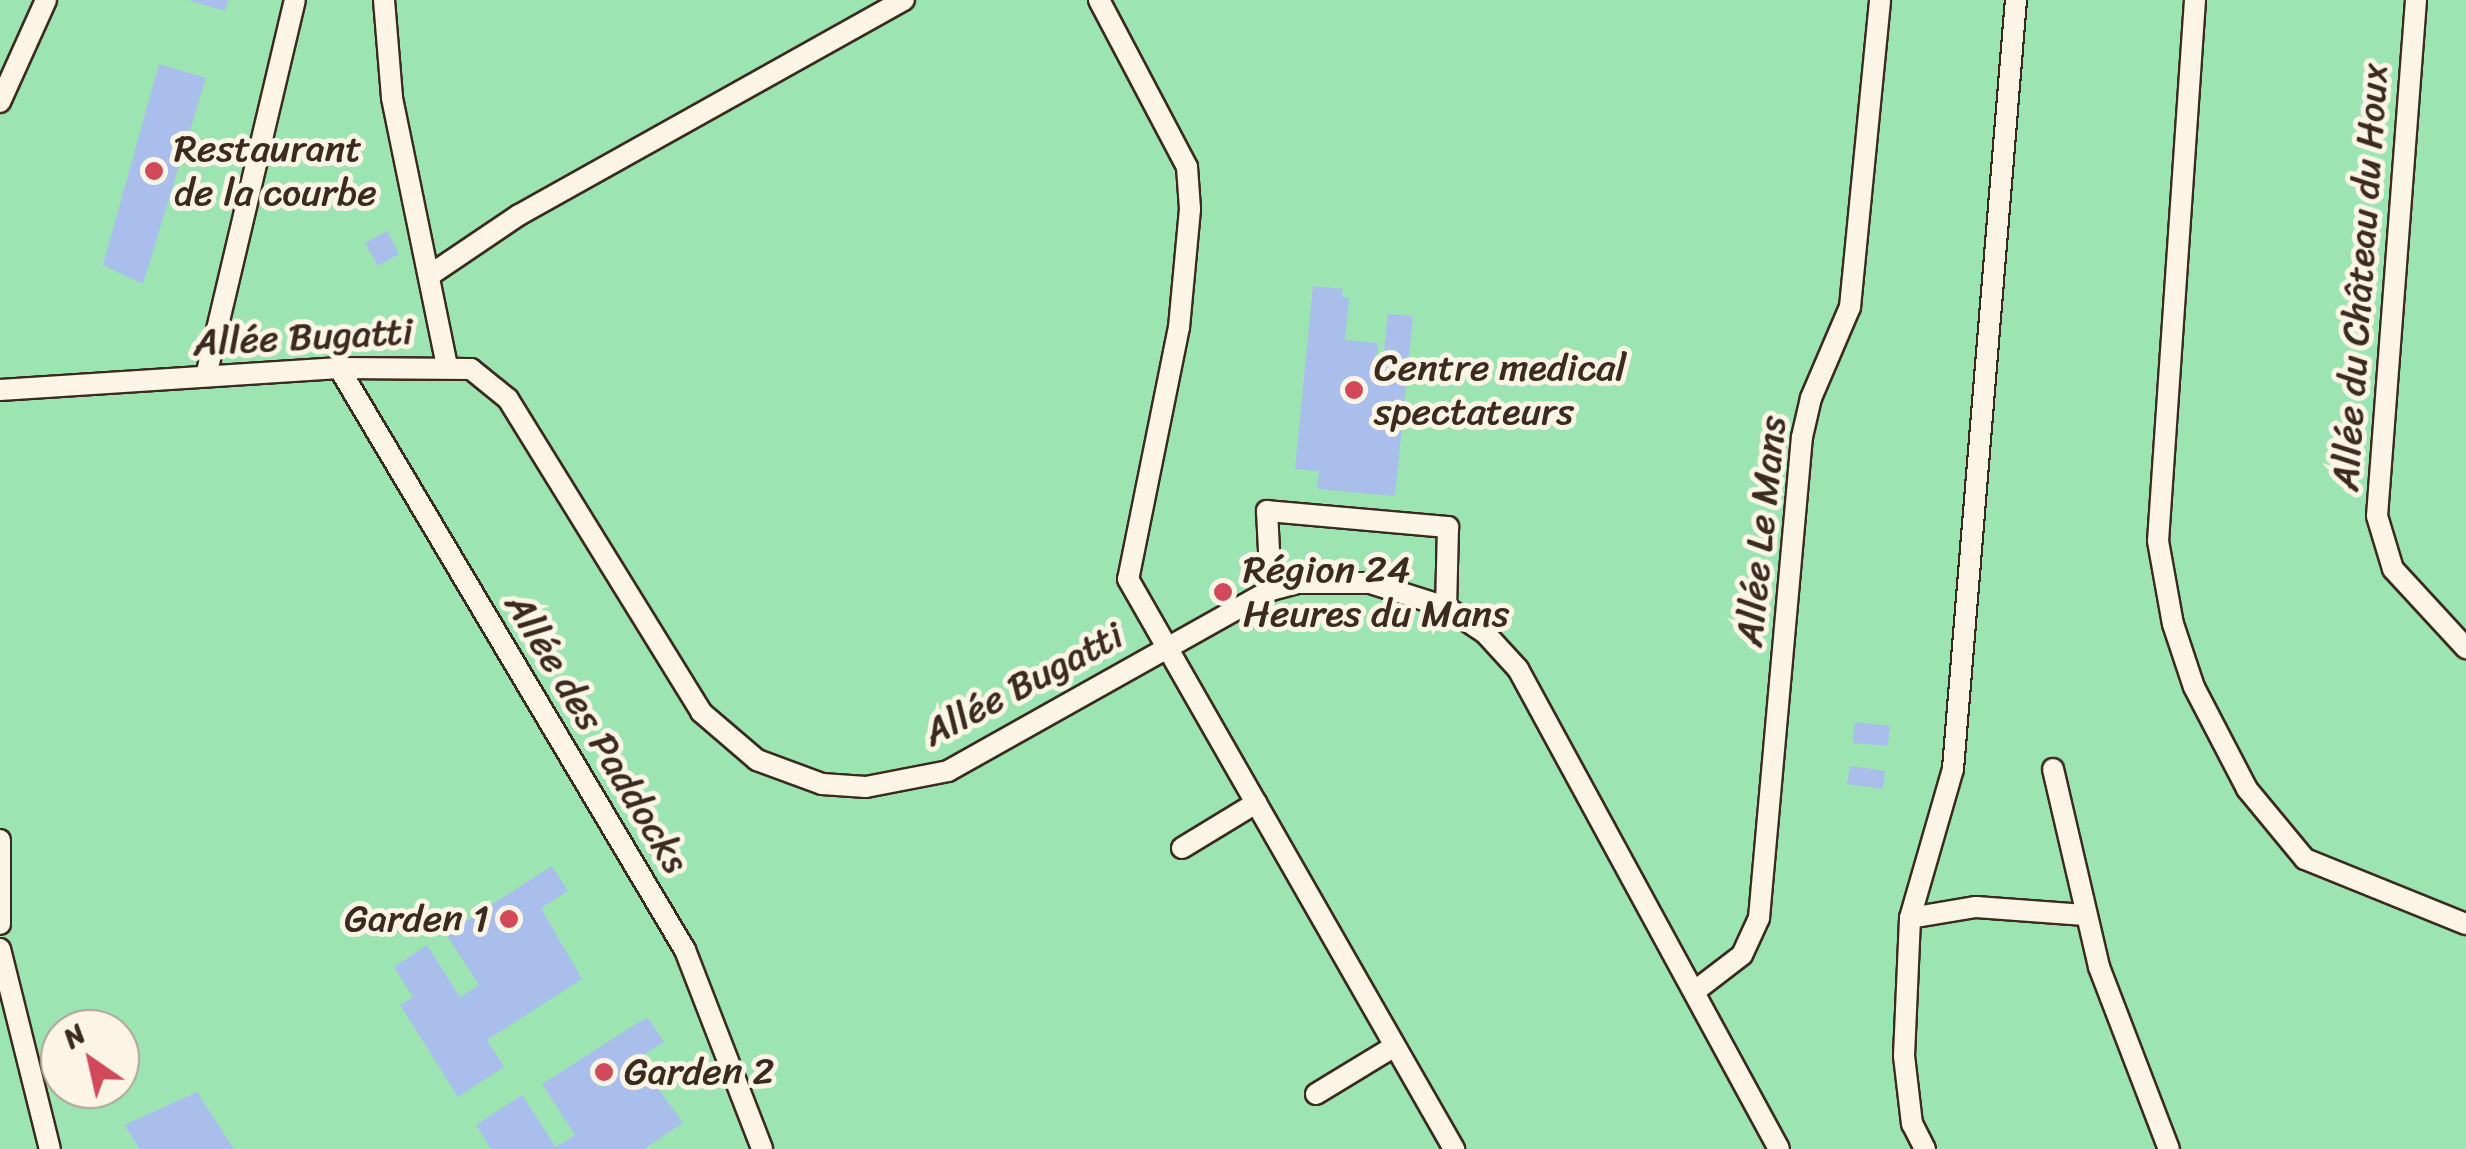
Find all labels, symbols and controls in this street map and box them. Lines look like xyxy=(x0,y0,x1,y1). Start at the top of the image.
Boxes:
street label: Allée du Château du Houx xyxy=(2322,61,2398,493)
place label: Restaurant de la courbe xyxy=(174,126,376,215)
marker: Restaurant de la courbe xyxy=(143,160,165,182)
street label: Allée Bugatti xyxy=(192,308,414,366)
place label: Centre medical spectateurs xyxy=(1374,345,1627,434)
marker: Centre medical spectateurs xyxy=(1343,379,1365,401)
street label: Allée Le Mans xyxy=(1726,414,1796,648)
place label: Région 24 Heures du Mans xyxy=(1243,547,1509,636)
marker: Région 24 Heures du Mans xyxy=(1212,581,1234,603)
street label: Allée des Paddocks xyxy=(495,584,699,882)
street label: Allée Bugatti xyxy=(915,612,1131,756)
place label: Garden 1 xyxy=(344,896,489,942)
marker: Garden 1 xyxy=(498,908,520,930)
north arrow xyxy=(40,1009,140,1109)
text: N xyxy=(52,1010,96,1061)
place label: Garden 2 xyxy=(624,1049,774,1095)
marker: Garden 2 xyxy=(593,1061,615,1083)

